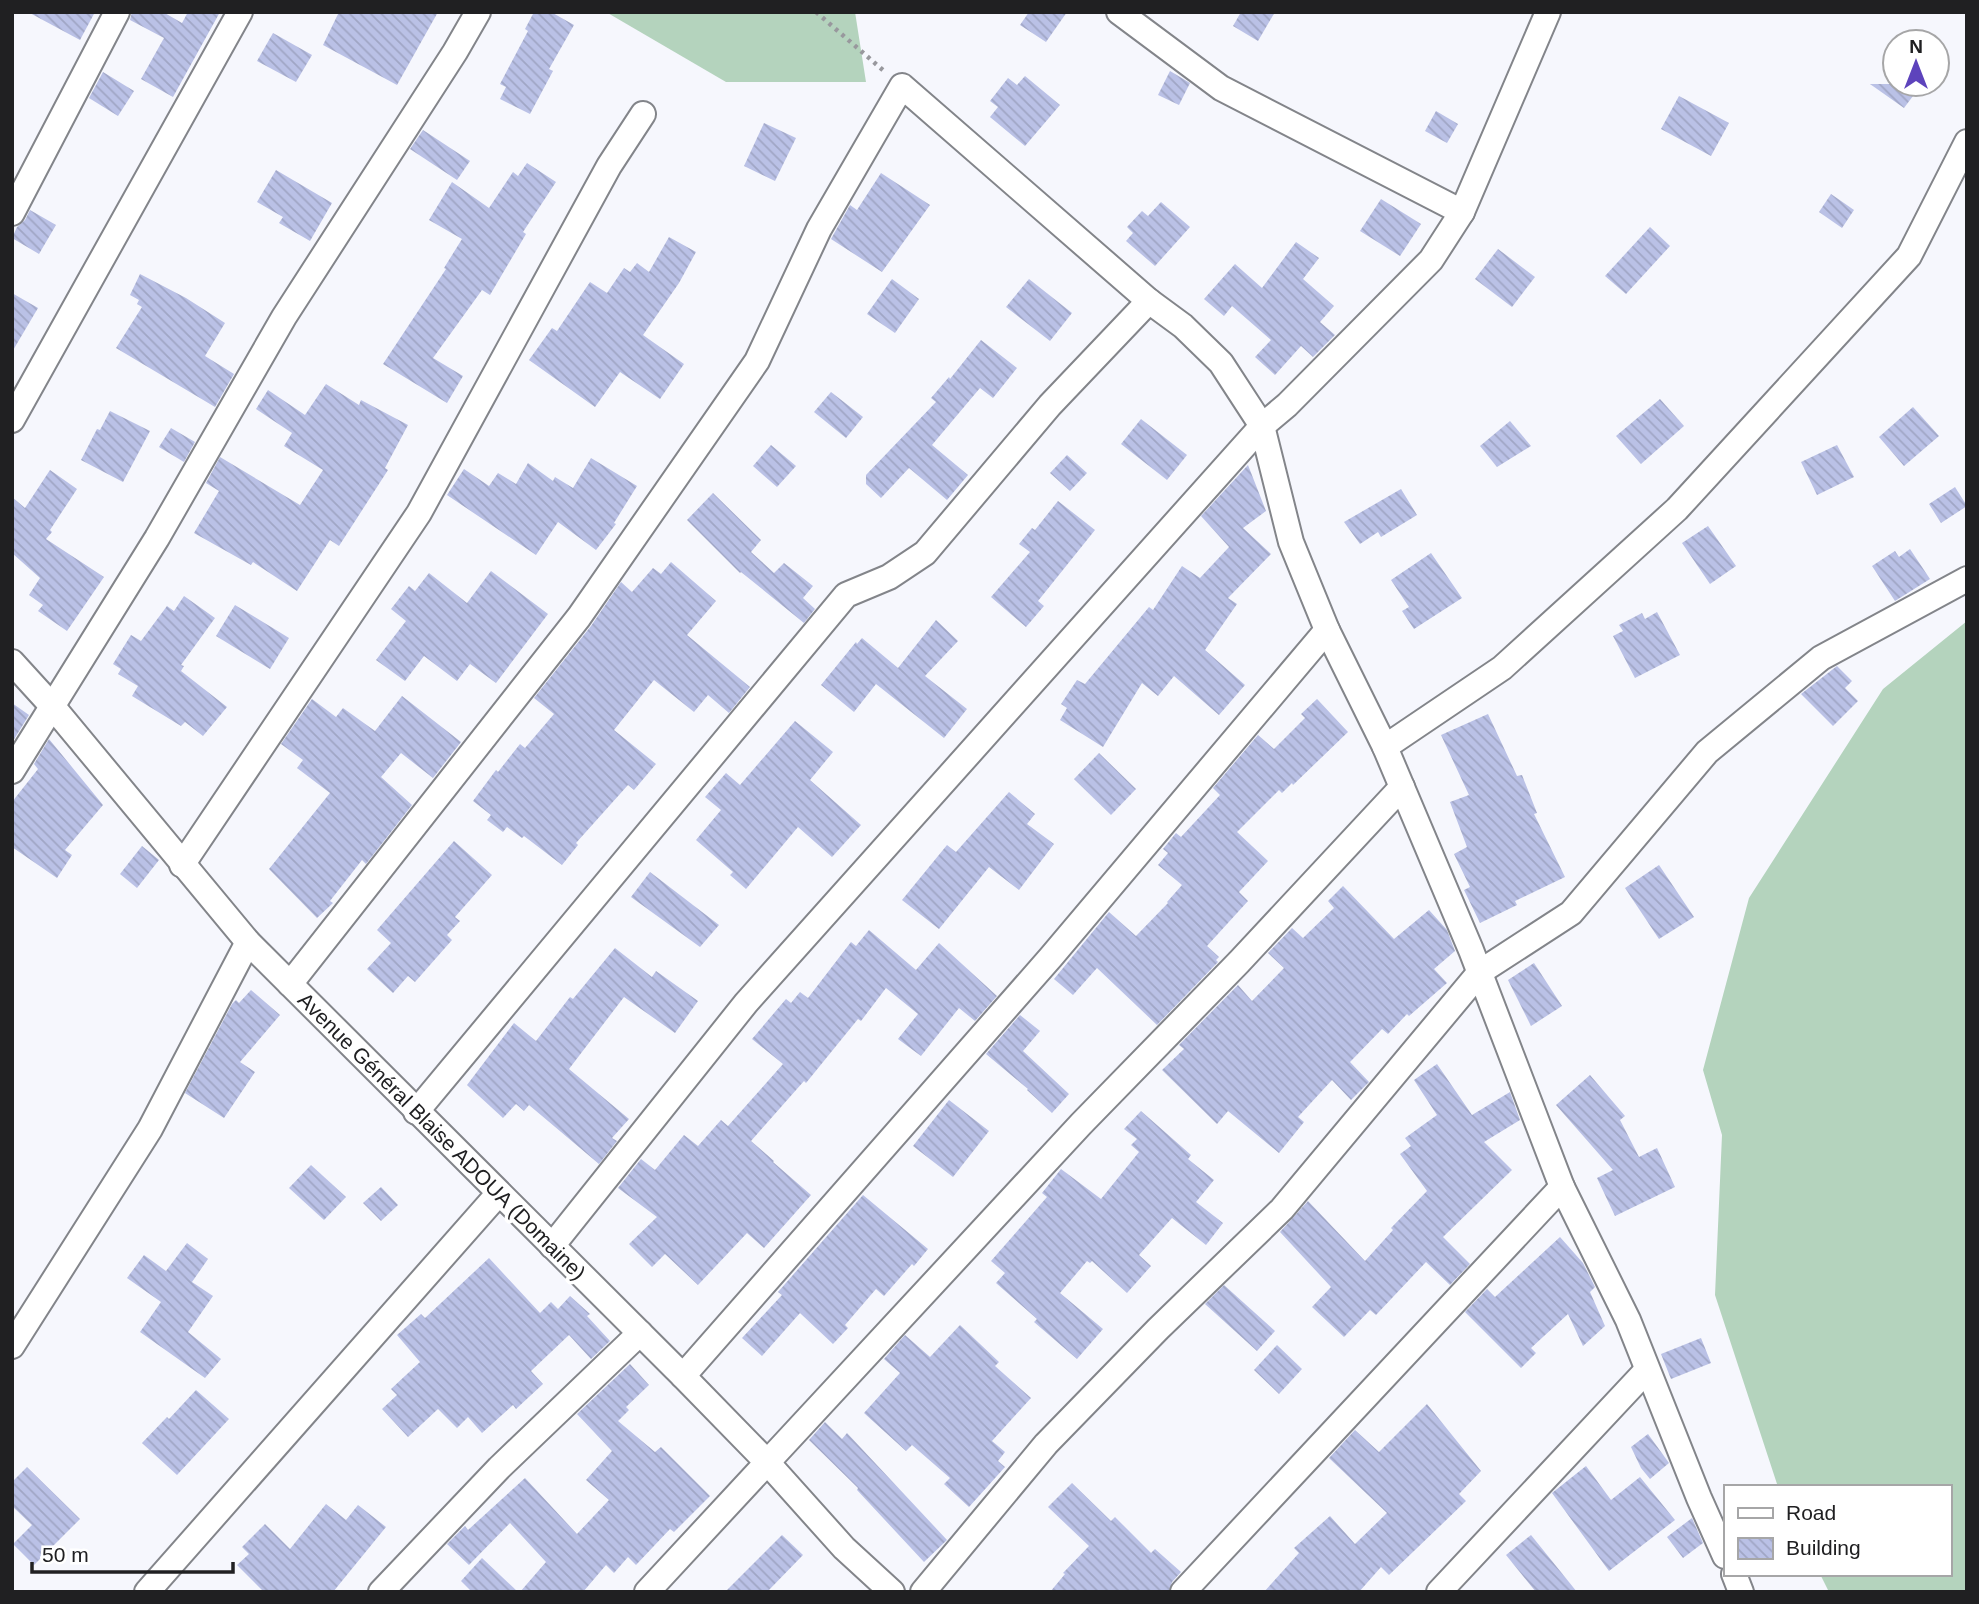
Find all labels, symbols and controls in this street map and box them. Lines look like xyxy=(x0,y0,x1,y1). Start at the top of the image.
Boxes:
north arrow xyxy=(1881,28,1951,98)
text: N xyxy=(1909,36,1923,57)
street label: Avenue Général Blaise ADOUA (Domaine) xyxy=(294,988,590,1284)
legend xyxy=(1724,1485,1951,1576)
text: Road xyxy=(1786,1501,1836,1524)
scale bar xyxy=(32,1530,233,1574)
text: Building xyxy=(1786,1536,1861,1559)
text: 50 m xyxy=(42,1543,89,1566)

